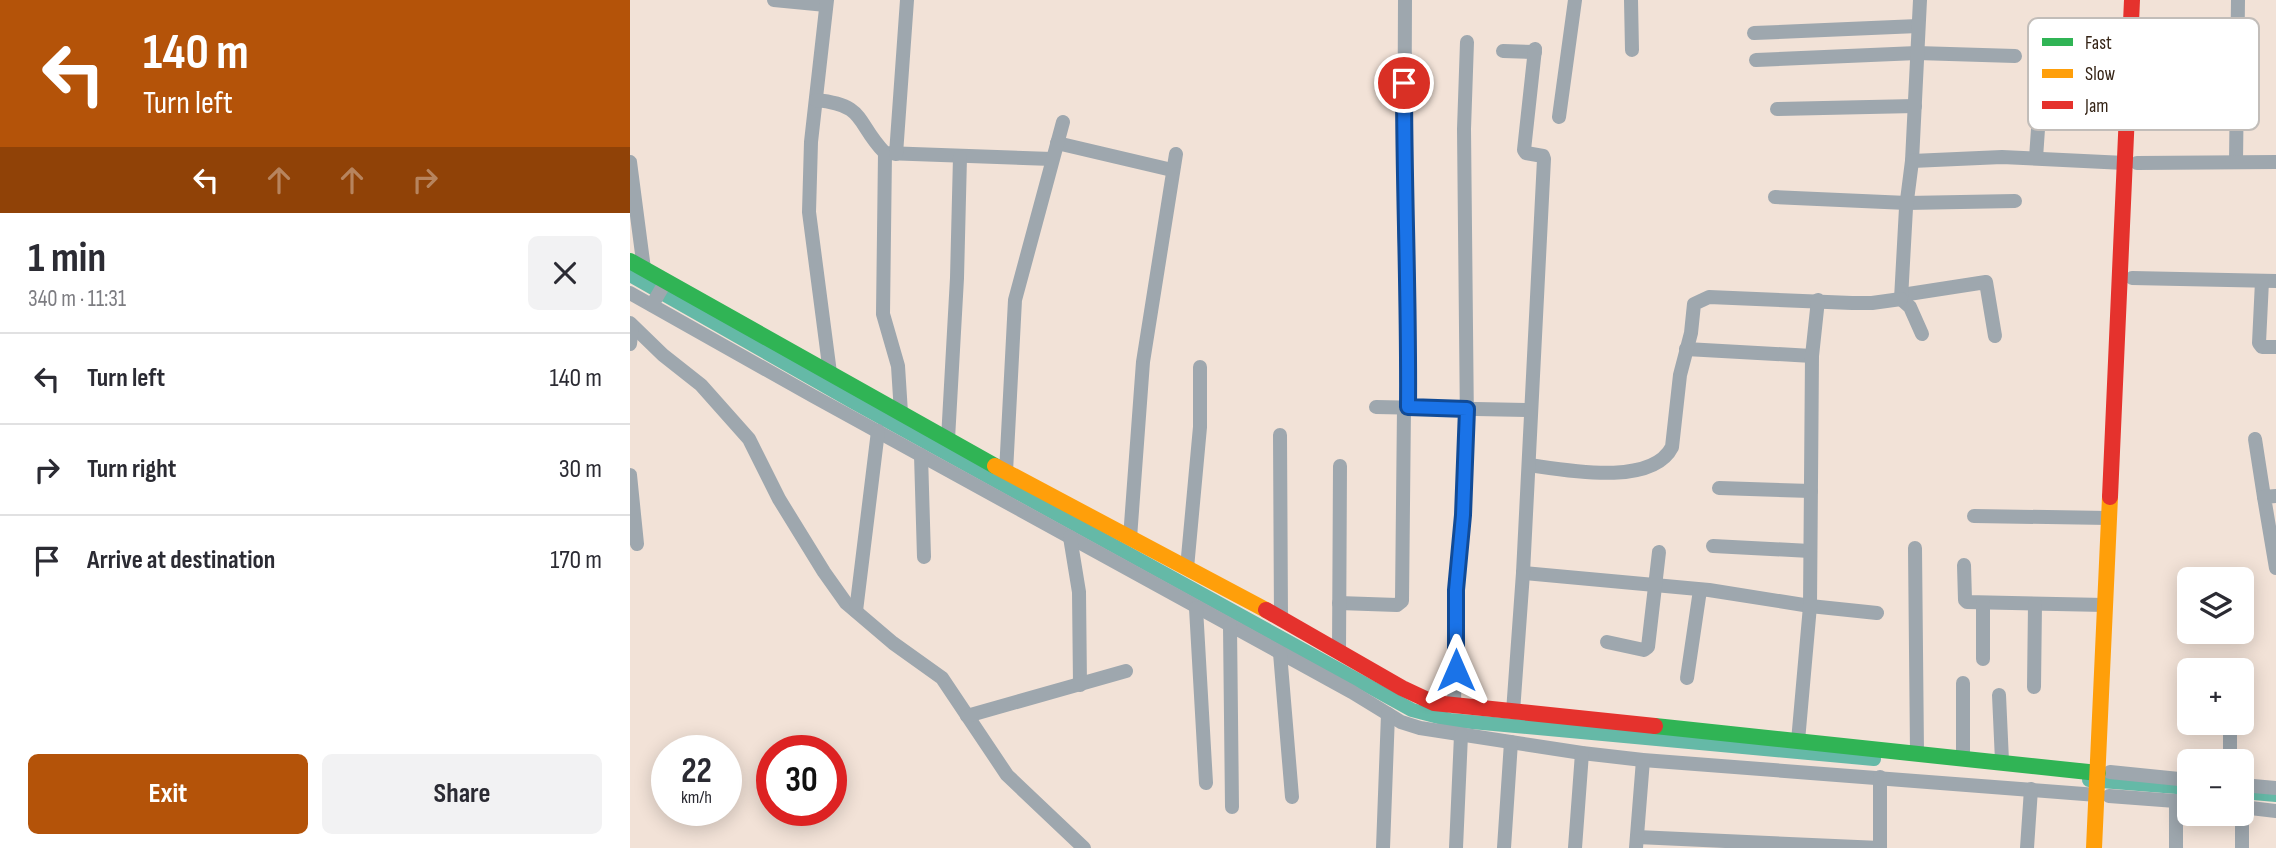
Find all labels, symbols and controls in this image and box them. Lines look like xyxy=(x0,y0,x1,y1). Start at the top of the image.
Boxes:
legend xyxy=(2028,18,2259,130)
text: 140 m xyxy=(143,24,249,83)
icon: left xyxy=(28,28,119,119)
text: Fast xyxy=(2085,32,2112,55)
pin xyxy=(1374,53,1434,113)
text: Slow xyxy=(2085,63,2115,86)
icon: arrive xyxy=(1385,64,1423,102)
text: Turn left xyxy=(143,84,233,123)
text: Jam xyxy=(2084,95,2108,118)
icon: left xyxy=(187,161,225,199)
icon: ahead xyxy=(260,161,298,199)
icon: ahead xyxy=(333,161,371,199)
icon: right xyxy=(406,161,444,199)
text: 1 min xyxy=(28,233,106,284)
button: close xyxy=(528,236,602,310)
text: 340 m · 11:31 xyxy=(28,285,126,313)
icon: left xyxy=(28,360,66,398)
text: Turn left xyxy=(87,363,165,394)
text: 140 m xyxy=(550,363,602,394)
icon: right xyxy=(28,451,66,489)
text: Turn right xyxy=(87,454,176,485)
text: 30 m xyxy=(559,454,602,485)
icon: arrive xyxy=(28,542,66,580)
text: Arrive at destination xyxy=(87,545,275,576)
text: 170 m xyxy=(550,545,602,576)
map controls xyxy=(2177,567,2254,826)
button: layers xyxy=(2177,567,2254,644)
position arrow xyxy=(1419,633,1493,707)
button: + xyxy=(2177,658,2254,735)
speed limit sign: 30 xyxy=(756,735,847,826)
button: − xyxy=(2177,749,2254,826)
text: 22 xyxy=(681,750,712,793)
button: Exit xyxy=(28,754,308,834)
button: Share xyxy=(322,754,602,834)
text: km/h xyxy=(681,787,712,808)

